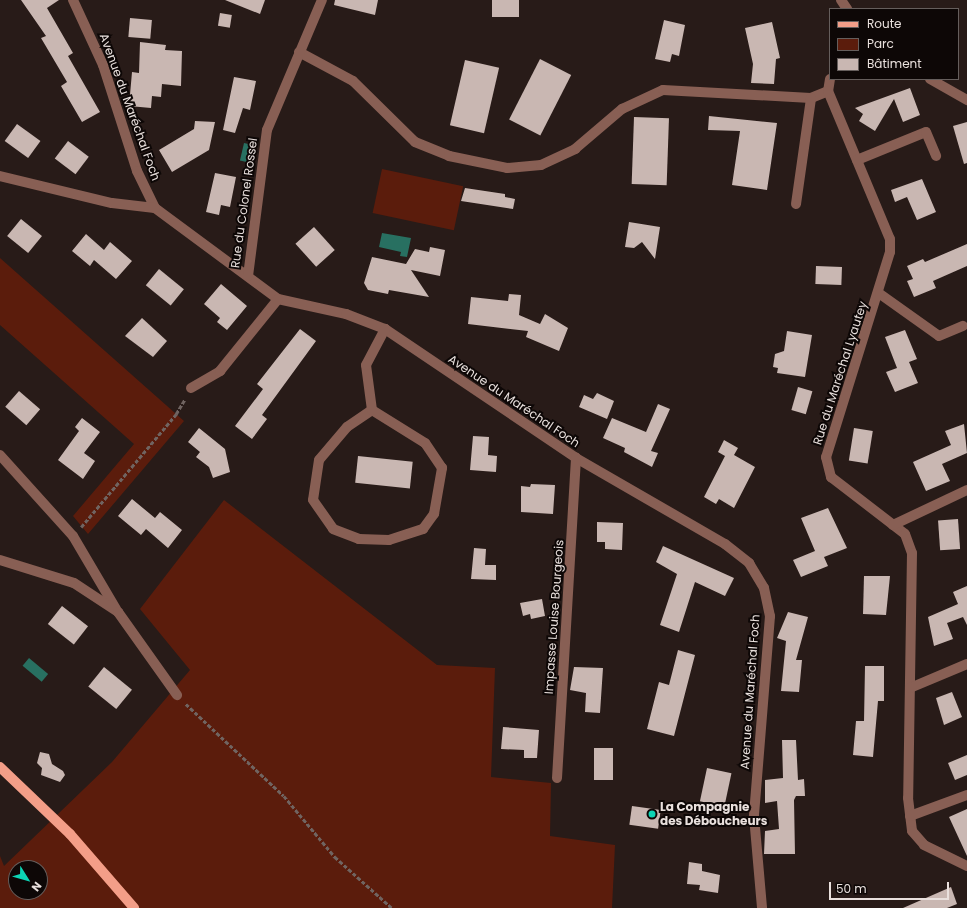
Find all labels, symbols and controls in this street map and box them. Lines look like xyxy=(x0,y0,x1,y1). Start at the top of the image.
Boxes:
legend xyxy=(829,8,959,80)
text: Route xyxy=(867,15,901,32)
street label: Avenue du Maréchal Foch xyxy=(97,31,163,183)
text: Parc xyxy=(867,35,894,52)
text: Bâtiment xyxy=(867,55,922,72)
street label: Rue du Colonel Rossel xyxy=(228,137,260,269)
street label: Rue du Maréchal Lyautey xyxy=(810,299,870,447)
street label: Avenue du Maréchal Foch xyxy=(445,352,583,450)
street label: Impasse Louise Bourgeois xyxy=(541,539,567,695)
street label: Avenue du Maréchal Foch xyxy=(737,614,763,770)
place label: La Compagnie des Déboucheurs xyxy=(660,800,767,828)
marker: La Compagnie des Déboucheurs xyxy=(647,809,657,819)
north arrow xyxy=(8,860,48,900)
scale bar xyxy=(831,874,951,900)
text: N xyxy=(28,878,46,895)
text: 50 m xyxy=(836,880,867,897)

